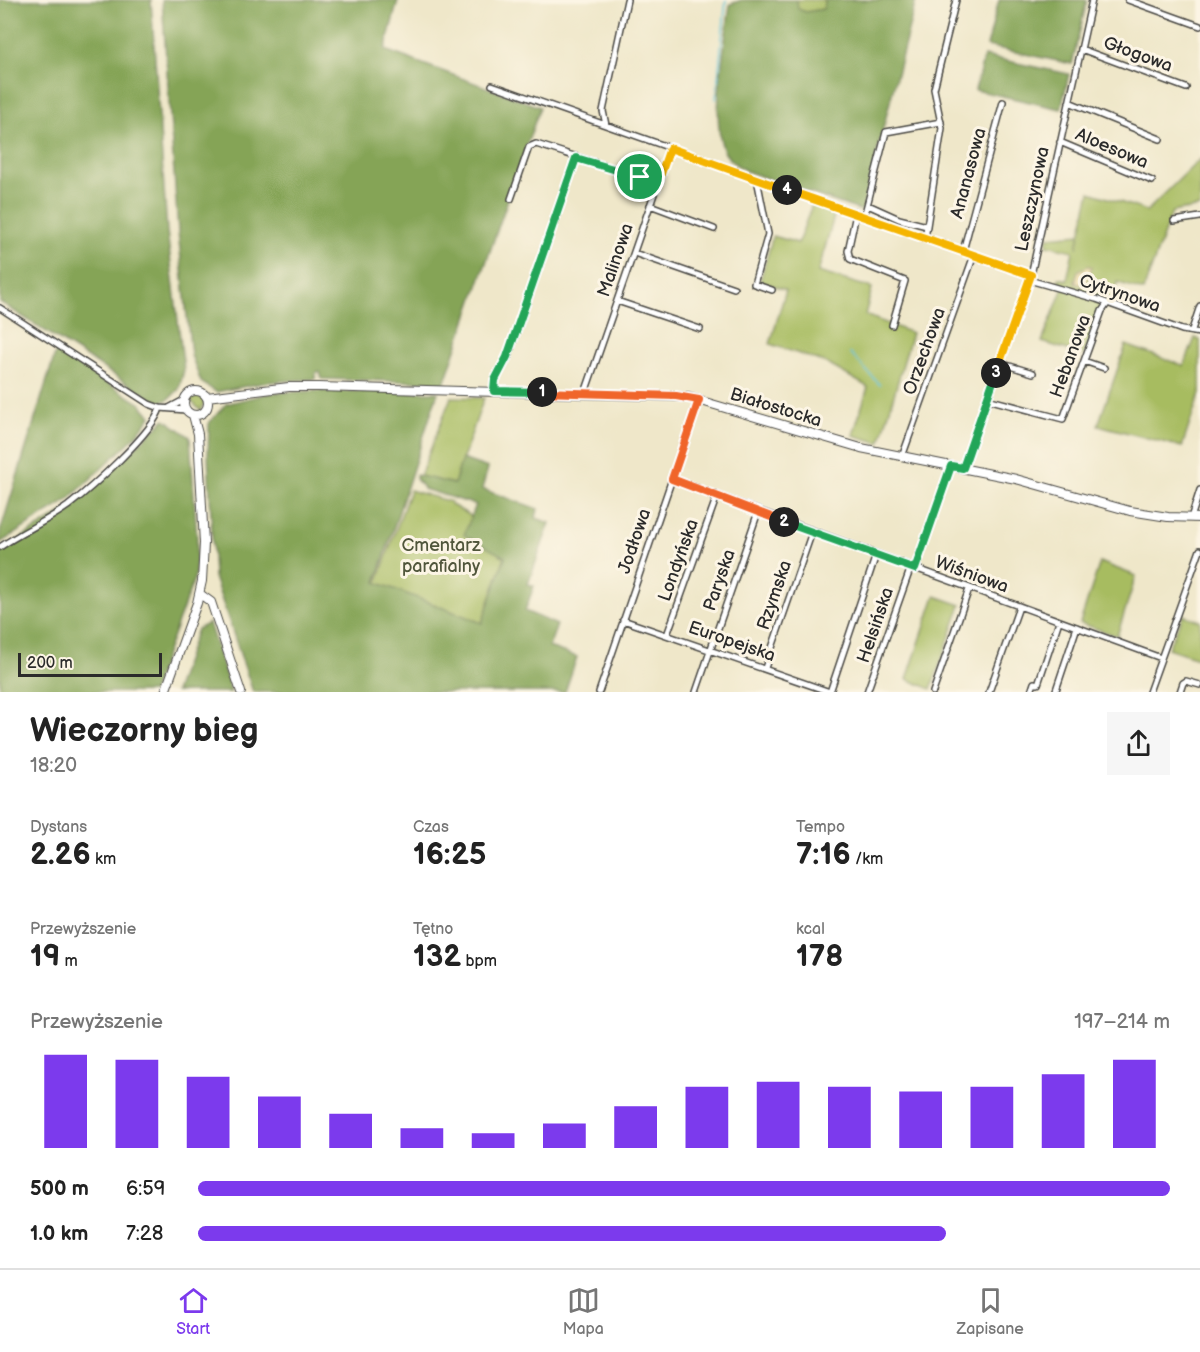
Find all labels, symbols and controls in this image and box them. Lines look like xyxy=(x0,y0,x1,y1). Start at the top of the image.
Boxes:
street label: Głogowa xyxy=(1100,32,1175,77)
street label: Aloesowa xyxy=(1072,124,1151,173)
street label: Ananasowa xyxy=(946,126,991,221)
street label: Leszczynowa xyxy=(1011,145,1054,253)
pin xyxy=(614,151,665,202)
icon: arrive xyxy=(623,160,656,193)
pin: 4 xyxy=(772,175,802,205)
text: 4 xyxy=(782,180,792,199)
street label: Malinowa xyxy=(593,221,638,300)
street label: Cytrynowa xyxy=(1077,270,1163,317)
street label: Orzechowa xyxy=(899,305,950,398)
street label: Hebanowa xyxy=(1046,312,1095,400)
pin: 3 xyxy=(981,358,1011,388)
text: 3 xyxy=(991,363,1001,382)
pin: 1 xyxy=(527,377,557,407)
text: 1 xyxy=(539,382,545,401)
street label: Białostocka xyxy=(727,384,824,431)
street label: Jodłowa xyxy=(614,506,655,576)
pin: 2 xyxy=(769,507,799,537)
text: 2 xyxy=(779,512,789,531)
street label: Londyńska xyxy=(654,516,703,604)
park label: Cmentarz parafialny xyxy=(401,535,481,577)
street label: Paryska xyxy=(699,547,740,614)
street label: Wiśniowa xyxy=(932,552,1011,597)
street label: Rzymska xyxy=(753,558,796,633)
street label: Helsińska xyxy=(853,585,898,666)
street label: Europejska xyxy=(686,617,778,666)
scale bar xyxy=(18,650,162,678)
text: 200 m xyxy=(27,654,73,673)
text: Wieczorny bieg xyxy=(30,711,259,751)
button: share xyxy=(1107,712,1170,775)
text: 18:20 xyxy=(30,754,77,778)
text: Dystans xyxy=(30,818,87,837)
text: Czas xyxy=(413,818,449,837)
text: Tempo xyxy=(796,818,845,837)
text: 2.26 xyxy=(30,837,91,873)
text: 16:25 xyxy=(413,837,486,873)
text: 7:16 xyxy=(796,837,851,873)
text: km xyxy=(91,850,116,869)
text: /km xyxy=(851,850,883,869)
text: Przewyższenie xyxy=(30,920,136,939)
text: Tętno xyxy=(413,920,453,939)
text: kcal xyxy=(796,920,825,939)
text: 19 xyxy=(30,939,60,975)
text: 132 xyxy=(413,939,461,975)
text: 178 xyxy=(796,939,843,975)
text: m xyxy=(60,952,78,971)
text: bpm xyxy=(461,952,497,971)
text: Przewyższenie xyxy=(30,1010,163,1034)
text: 197–214 m xyxy=(1074,1010,1170,1034)
text: 500 m xyxy=(30,1177,89,1201)
text: 6:59 xyxy=(126,1177,165,1201)
text: 1.0 km xyxy=(30,1222,88,1246)
text: 7:28 xyxy=(126,1222,163,1246)
tab: Start xyxy=(176,1284,210,1339)
tab: Mapa xyxy=(563,1284,604,1339)
tab: Zapisane xyxy=(956,1284,1024,1339)

